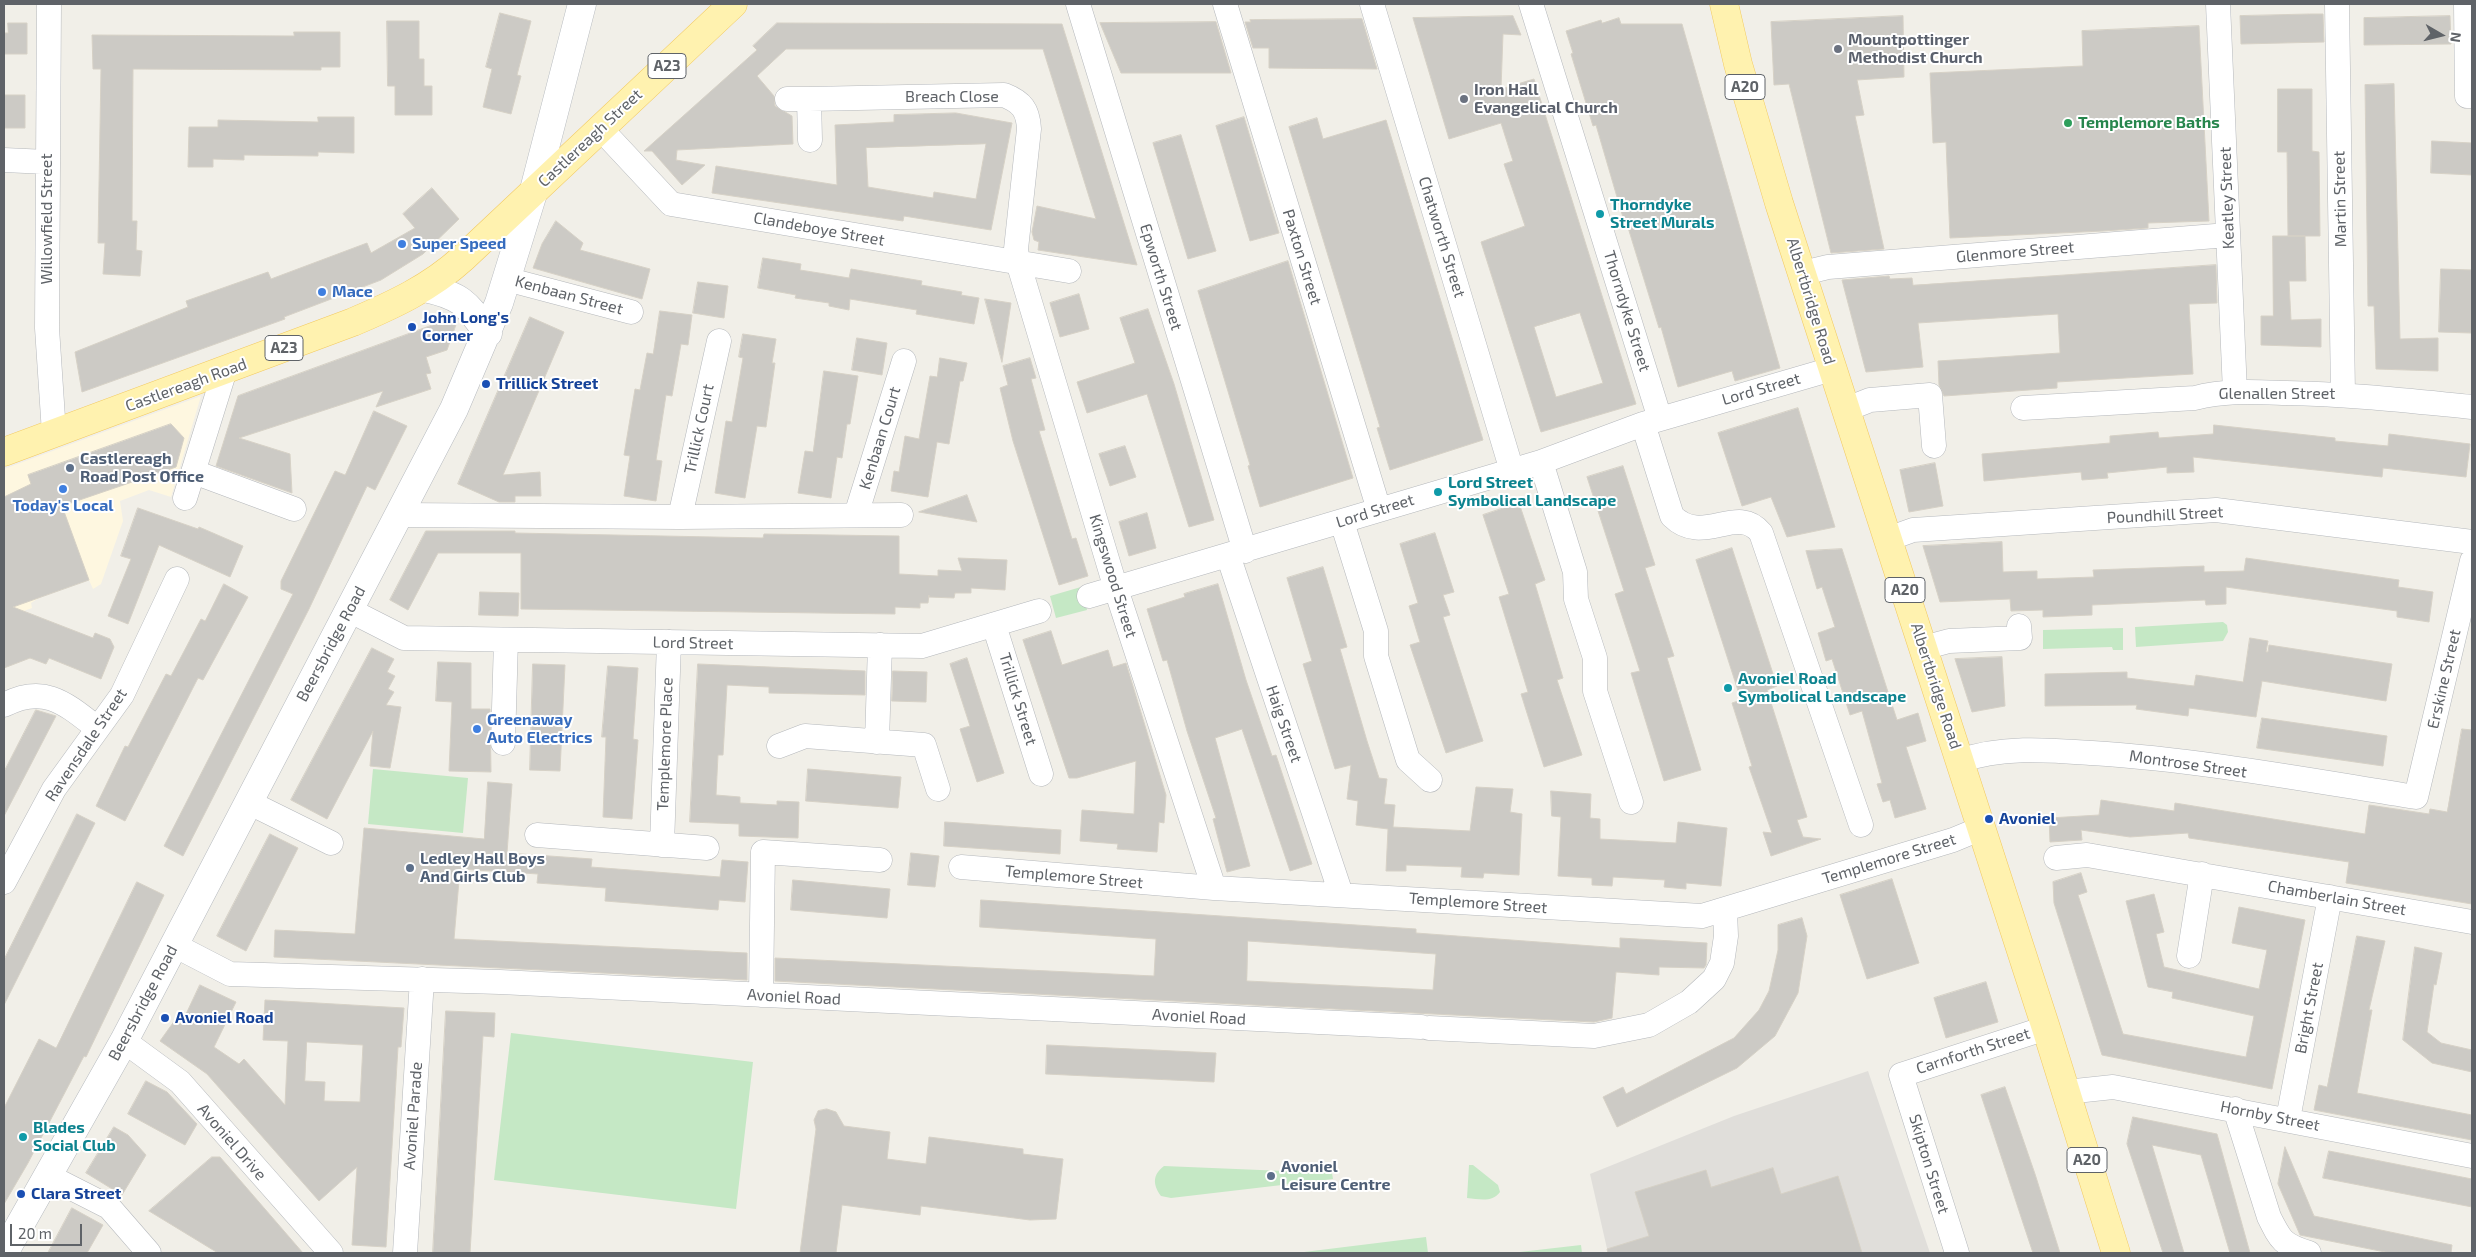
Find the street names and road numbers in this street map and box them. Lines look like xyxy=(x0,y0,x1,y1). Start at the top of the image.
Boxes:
road number: A23 xyxy=(648,54,686,78)
road number: A20 xyxy=(1725,74,1765,100)
street label: Castlereagh Street xyxy=(534,85,646,191)
street label: Breach Close xyxy=(905,87,999,107)
street label: Keatley Street xyxy=(2216,146,2238,250)
street label: Martin Street xyxy=(2330,151,2350,247)
street label: Willowfield Street xyxy=(37,153,57,285)
street label: Chatworth Street xyxy=(1414,174,1470,300)
street label: Paxton Street xyxy=(1278,207,1326,307)
street label: Clandeboye Street xyxy=(752,208,886,250)
street label: Epworth Street xyxy=(1136,221,1186,333)
street label: Albertbridge Road xyxy=(1783,235,1839,367)
street label: Glenmore Street xyxy=(1955,237,2075,267)
street label: Thorndyke Street xyxy=(1599,248,1655,374)
street label: Kenbaan Street xyxy=(513,271,625,319)
road number: A23 xyxy=(265,336,303,360)
street label: Castlereagh Road xyxy=(123,354,249,416)
street label: Lord Street xyxy=(1720,369,1802,409)
street label: Trillick Court xyxy=(680,382,718,476)
street label: Kenbaan Court xyxy=(855,384,905,492)
street label: Glenallen Street xyxy=(2219,384,2335,404)
street label: Lord Street xyxy=(1334,490,1416,532)
street label: Poundhill Street xyxy=(2106,502,2224,528)
street label: Kingswood Street xyxy=(1085,512,1141,640)
road number: A20 xyxy=(1885,578,1925,602)
street label: Beersbridge Road xyxy=(292,583,370,705)
street label: Albertbridge Road xyxy=(1907,621,1965,751)
street label: Erskine Street xyxy=(2423,627,2465,731)
street label: Lord Street xyxy=(652,633,734,653)
street label: Trillick Street xyxy=(995,650,1041,748)
street label: Templemore Place xyxy=(653,677,677,811)
street label: Haig Street xyxy=(1262,683,1306,765)
street label: Ravensdale Street xyxy=(41,685,131,805)
street label: Montrose Street xyxy=(2128,746,2248,782)
street label: Templemore Street xyxy=(1820,830,1958,888)
street label: Templemore Street xyxy=(1004,861,1144,893)
street label: Chamberlain Street xyxy=(2266,876,2408,920)
street label: Templemore Street xyxy=(1408,889,1548,917)
street label: Beersbridge Road xyxy=(104,942,182,1064)
street label: Bright Street xyxy=(2291,961,2327,1055)
street label: Avoniel Road xyxy=(746,985,842,1009)
street label: Avoniel Road xyxy=(1151,1005,1247,1029)
street label: Carnforth Street xyxy=(1914,1024,2032,1078)
street label: Avoniel Parade xyxy=(400,1061,426,1171)
street label: Hornby Street xyxy=(2219,1097,2321,1135)
street label: Avoniel Drive xyxy=(194,1100,270,1184)
street label: Skipton Street xyxy=(1905,1112,1953,1216)
road number: A20 xyxy=(2067,1148,2107,1172)

